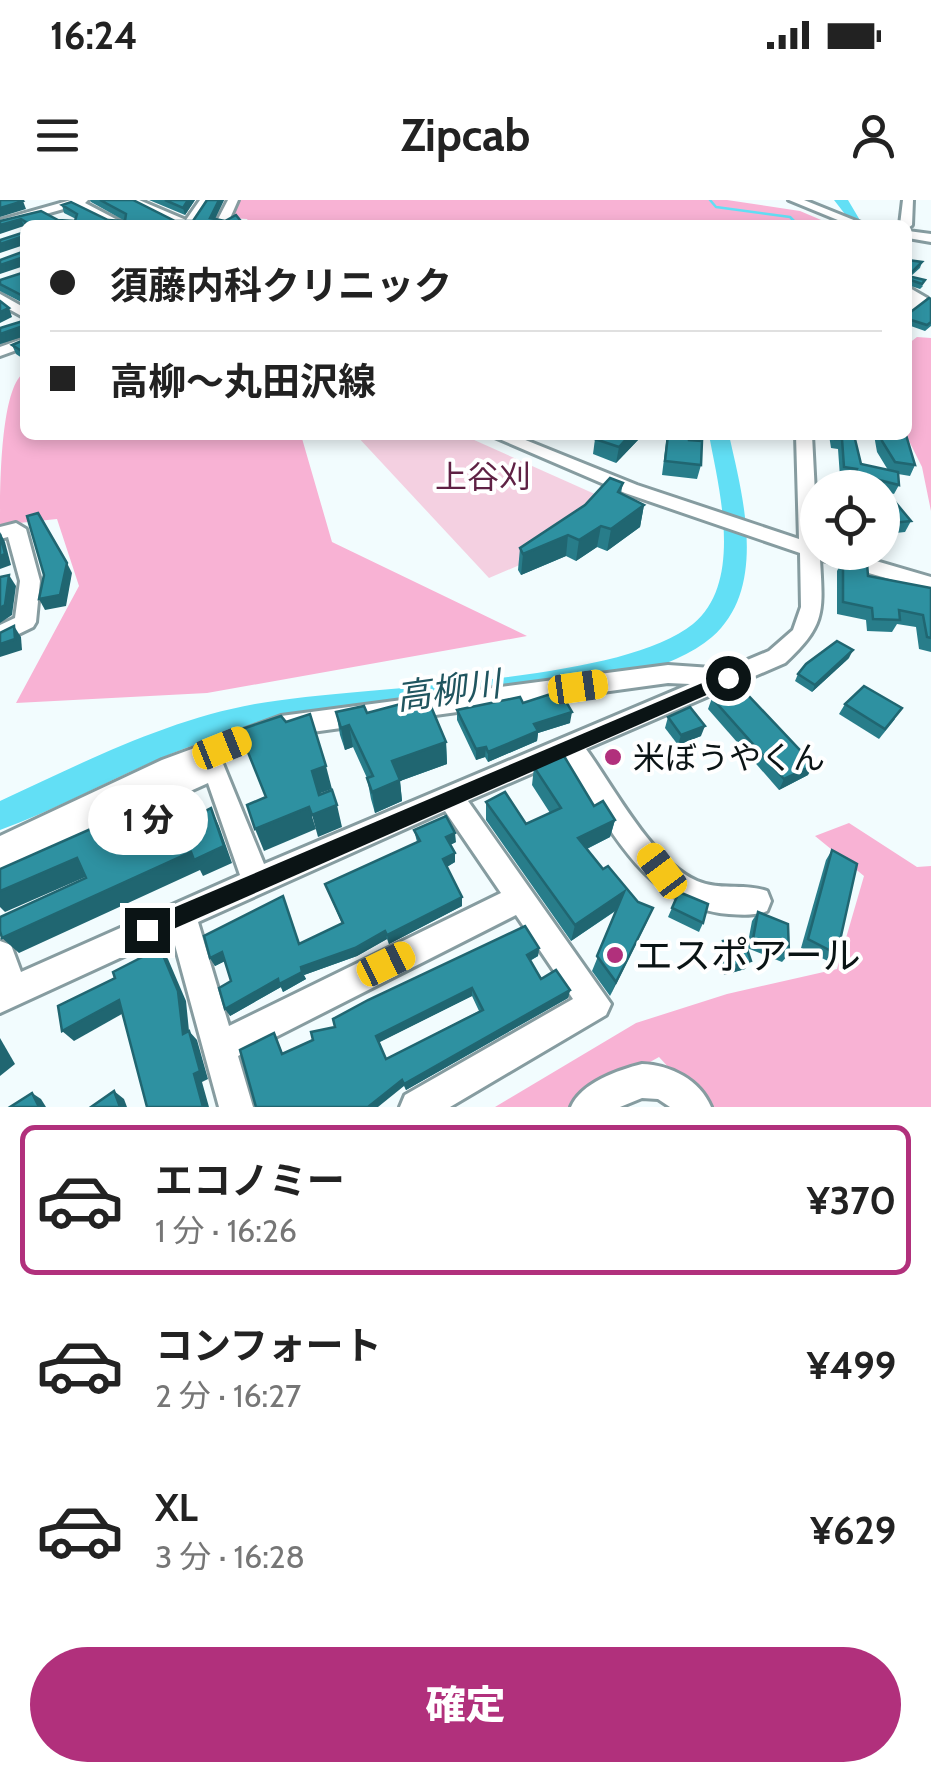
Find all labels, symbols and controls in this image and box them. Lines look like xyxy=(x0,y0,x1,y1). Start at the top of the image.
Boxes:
text: 16:24 xyxy=(50,12,138,59)
icon: menu xyxy=(30,108,85,163)
text: Zipcab xyxy=(401,108,530,162)
icon: person xyxy=(846,108,901,163)
text: 須藤内科クリニック xyxy=(110,262,452,309)
text: 高柳～丸田沢線 xyxy=(110,358,376,405)
district label: 上谷刈 xyxy=(435,457,531,496)
map controls xyxy=(800,470,900,570)
button: locate xyxy=(800,470,900,570)
route start xyxy=(706,656,751,701)
water label: 高柳川 xyxy=(393,661,507,719)
car xyxy=(546,668,610,706)
car xyxy=(189,723,255,773)
place label: 米ぼうやくん xyxy=(633,738,825,777)
marker: 米ぼうやくん xyxy=(602,746,624,768)
callout: 1 分 xyxy=(87,785,207,855)
text: 1 分 xyxy=(122,800,174,839)
car xyxy=(632,838,692,904)
route end xyxy=(125,908,170,953)
place label: エスポアール xyxy=(635,932,861,979)
car xyxy=(352,937,420,991)
marker: エスポアール xyxy=(604,944,626,966)
icon: car xyxy=(35,1155,125,1245)
text: エコノミー xyxy=(155,1157,345,1204)
text: ¥370 xyxy=(807,1177,896,1224)
text: 1 分 · 16:26 xyxy=(155,1211,297,1250)
icon: car xyxy=(35,1320,125,1410)
text: コンフォート xyxy=(155,1322,382,1369)
text: ¥499 xyxy=(807,1342,896,1389)
text: 2 分 · 16:27 xyxy=(155,1376,301,1415)
text: XL xyxy=(155,1484,198,1531)
icon: car xyxy=(35,1485,125,1575)
text: ¥629 xyxy=(810,1507,896,1554)
text: 3 分 · 16:28 xyxy=(155,1537,305,1576)
button: 確定 xyxy=(30,1647,901,1762)

